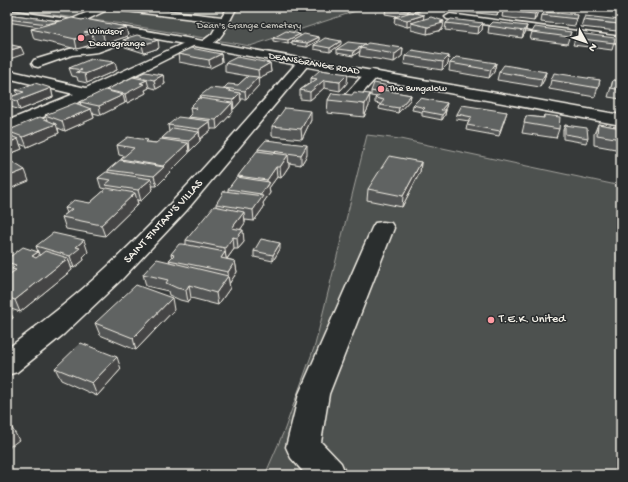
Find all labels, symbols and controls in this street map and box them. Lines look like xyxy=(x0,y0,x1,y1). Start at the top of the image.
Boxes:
park label: Dean's Grange Cemetery xyxy=(196,20,301,32)
north arrow xyxy=(566,22,606,62)
place label: Windsor Deansgrange xyxy=(88,26,146,50)
marker: Windsor Deansgrange xyxy=(76,33,86,43)
text: N xyxy=(585,41,599,54)
street label: DEANSGRANGE ROAD xyxy=(266,50,361,78)
place label: The Bungalow xyxy=(388,83,447,95)
marker: The Bungalow xyxy=(376,84,386,94)
street label: SAINT FINTAN'S VILLAS xyxy=(121,177,207,267)
place label: T.E.K. United xyxy=(498,313,566,327)
marker: T.E.K. United xyxy=(486,315,496,325)

